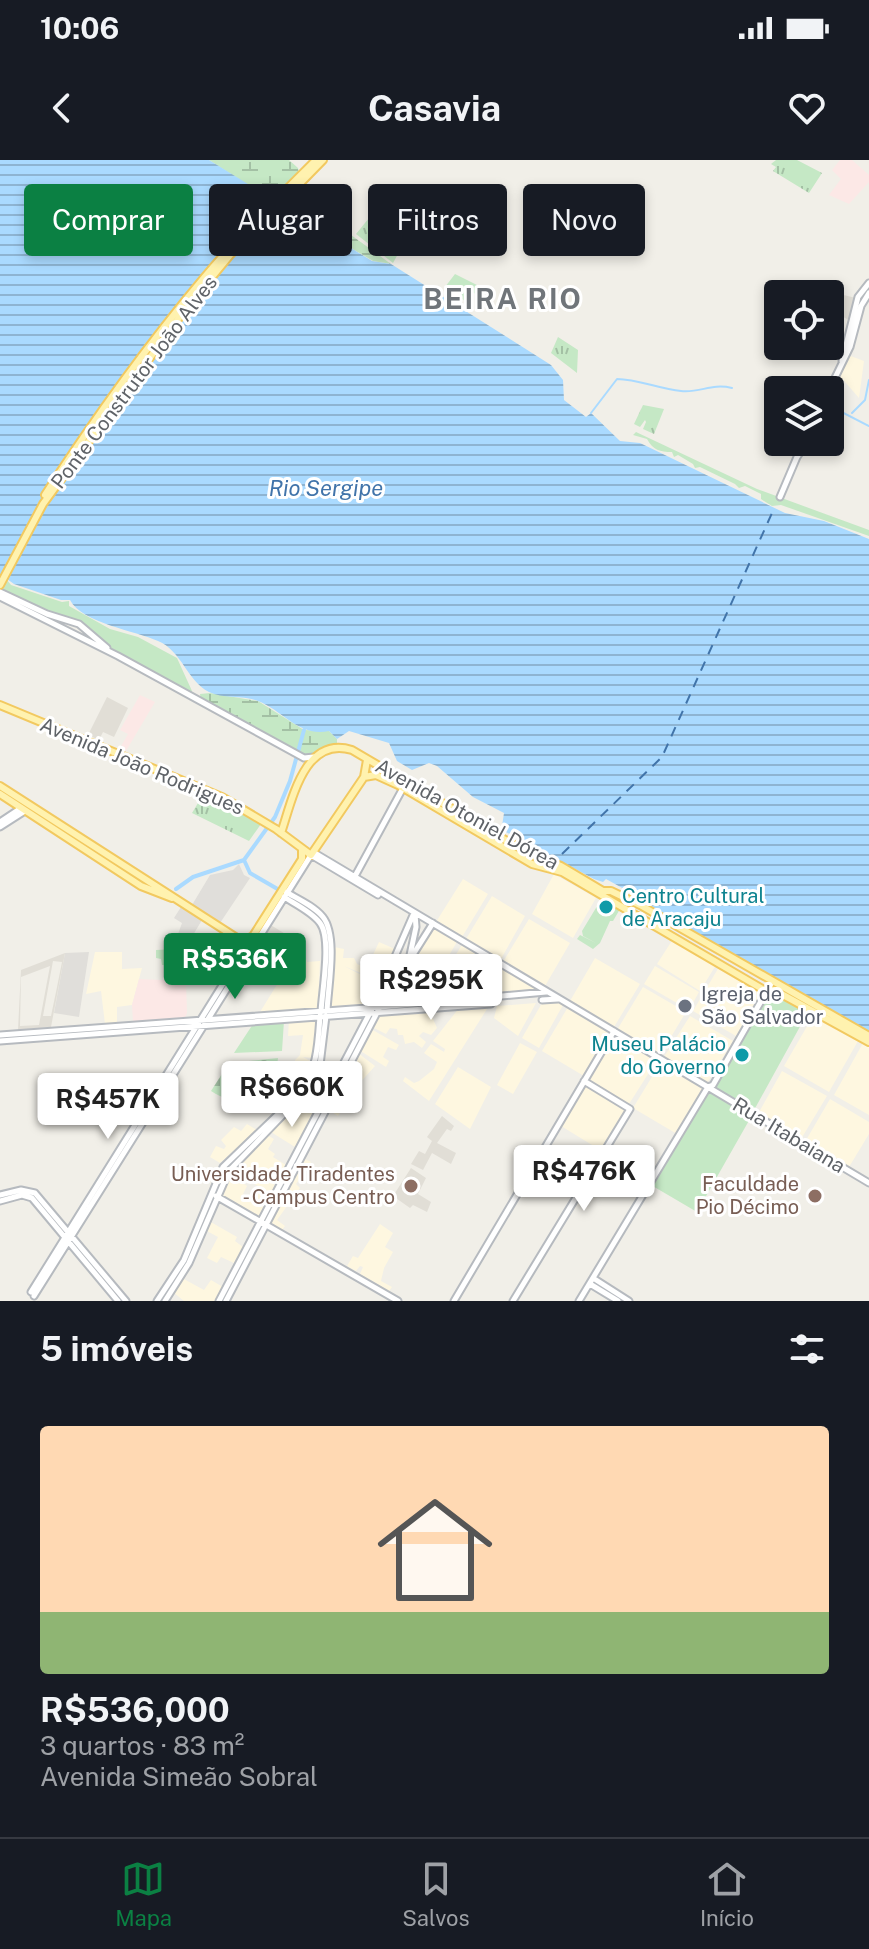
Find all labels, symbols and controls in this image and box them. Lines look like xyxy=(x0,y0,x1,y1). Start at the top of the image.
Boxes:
text: 10:06 xyxy=(40,10,119,46)
icon: back xyxy=(40,86,84,130)
icon: heart xyxy=(785,86,829,130)
text: Casavia xyxy=(368,87,501,129)
chip: Comprar xyxy=(24,184,193,256)
chip: Alugar xyxy=(209,184,352,256)
chip: Filtros xyxy=(368,184,507,256)
chip: Novo xyxy=(523,184,645,256)
street label: Ponte Construtor João Alves xyxy=(46,271,222,493)
map controls xyxy=(764,280,844,456)
button: locate xyxy=(764,280,844,360)
district label: BEIRA RIO xyxy=(423,282,583,315)
button: layers xyxy=(764,376,844,456)
water label: Rio Sergipe xyxy=(269,475,383,501)
street label: Avenida João Rodrigues xyxy=(36,712,248,820)
street label: Avenida Otoniel Dórea xyxy=(371,754,563,874)
place label: Centro Cultural de Aracaju xyxy=(622,884,764,931)
marker: Centro Cultural de Aracaju xyxy=(597,898,615,916)
pin: R$536K xyxy=(170,933,300,1001)
text: R$536K xyxy=(182,943,288,974)
pin: R$295K xyxy=(366,954,496,1022)
text: R$295K xyxy=(378,964,484,995)
place label: Igreja de São Salvador xyxy=(701,982,824,1029)
marker: Igreja de São Salvador xyxy=(676,997,694,1015)
place label: Museu Palácio do Governo xyxy=(591,1032,726,1079)
marker: Museu Palácio do Governo xyxy=(733,1046,751,1064)
pin: R$660K xyxy=(227,1061,357,1129)
text: R$660K xyxy=(239,1071,345,1102)
pin: R$457K xyxy=(43,1073,173,1141)
text: R$457K xyxy=(55,1083,161,1114)
street label: Rua Itabaiana xyxy=(729,1092,849,1178)
pin: R$476K xyxy=(519,1145,649,1213)
text: R$476K xyxy=(532,1155,636,1186)
place label: Universidade Tiradentes - Campus Centro xyxy=(171,1162,395,1209)
place label: Faculdade Pio Décimo xyxy=(696,1172,799,1219)
marker: Universidade Tiradentes - Campus Centro xyxy=(402,1177,420,1195)
marker: Faculdade Pio Décimo xyxy=(806,1187,824,1205)
icon: filters xyxy=(785,1327,829,1371)
text: 5 imóveis xyxy=(40,1329,193,1369)
icon: home xyxy=(363,1478,507,1622)
text: R$536,000 xyxy=(40,1690,230,1730)
text: 3 quartos · 83 m² xyxy=(40,1730,244,1761)
text: Avenida Simeão Sobral xyxy=(40,1761,318,1792)
tab: Mapa xyxy=(115,1857,172,1931)
tab: Salvos xyxy=(402,1857,470,1931)
tab: Início xyxy=(700,1857,754,1931)

